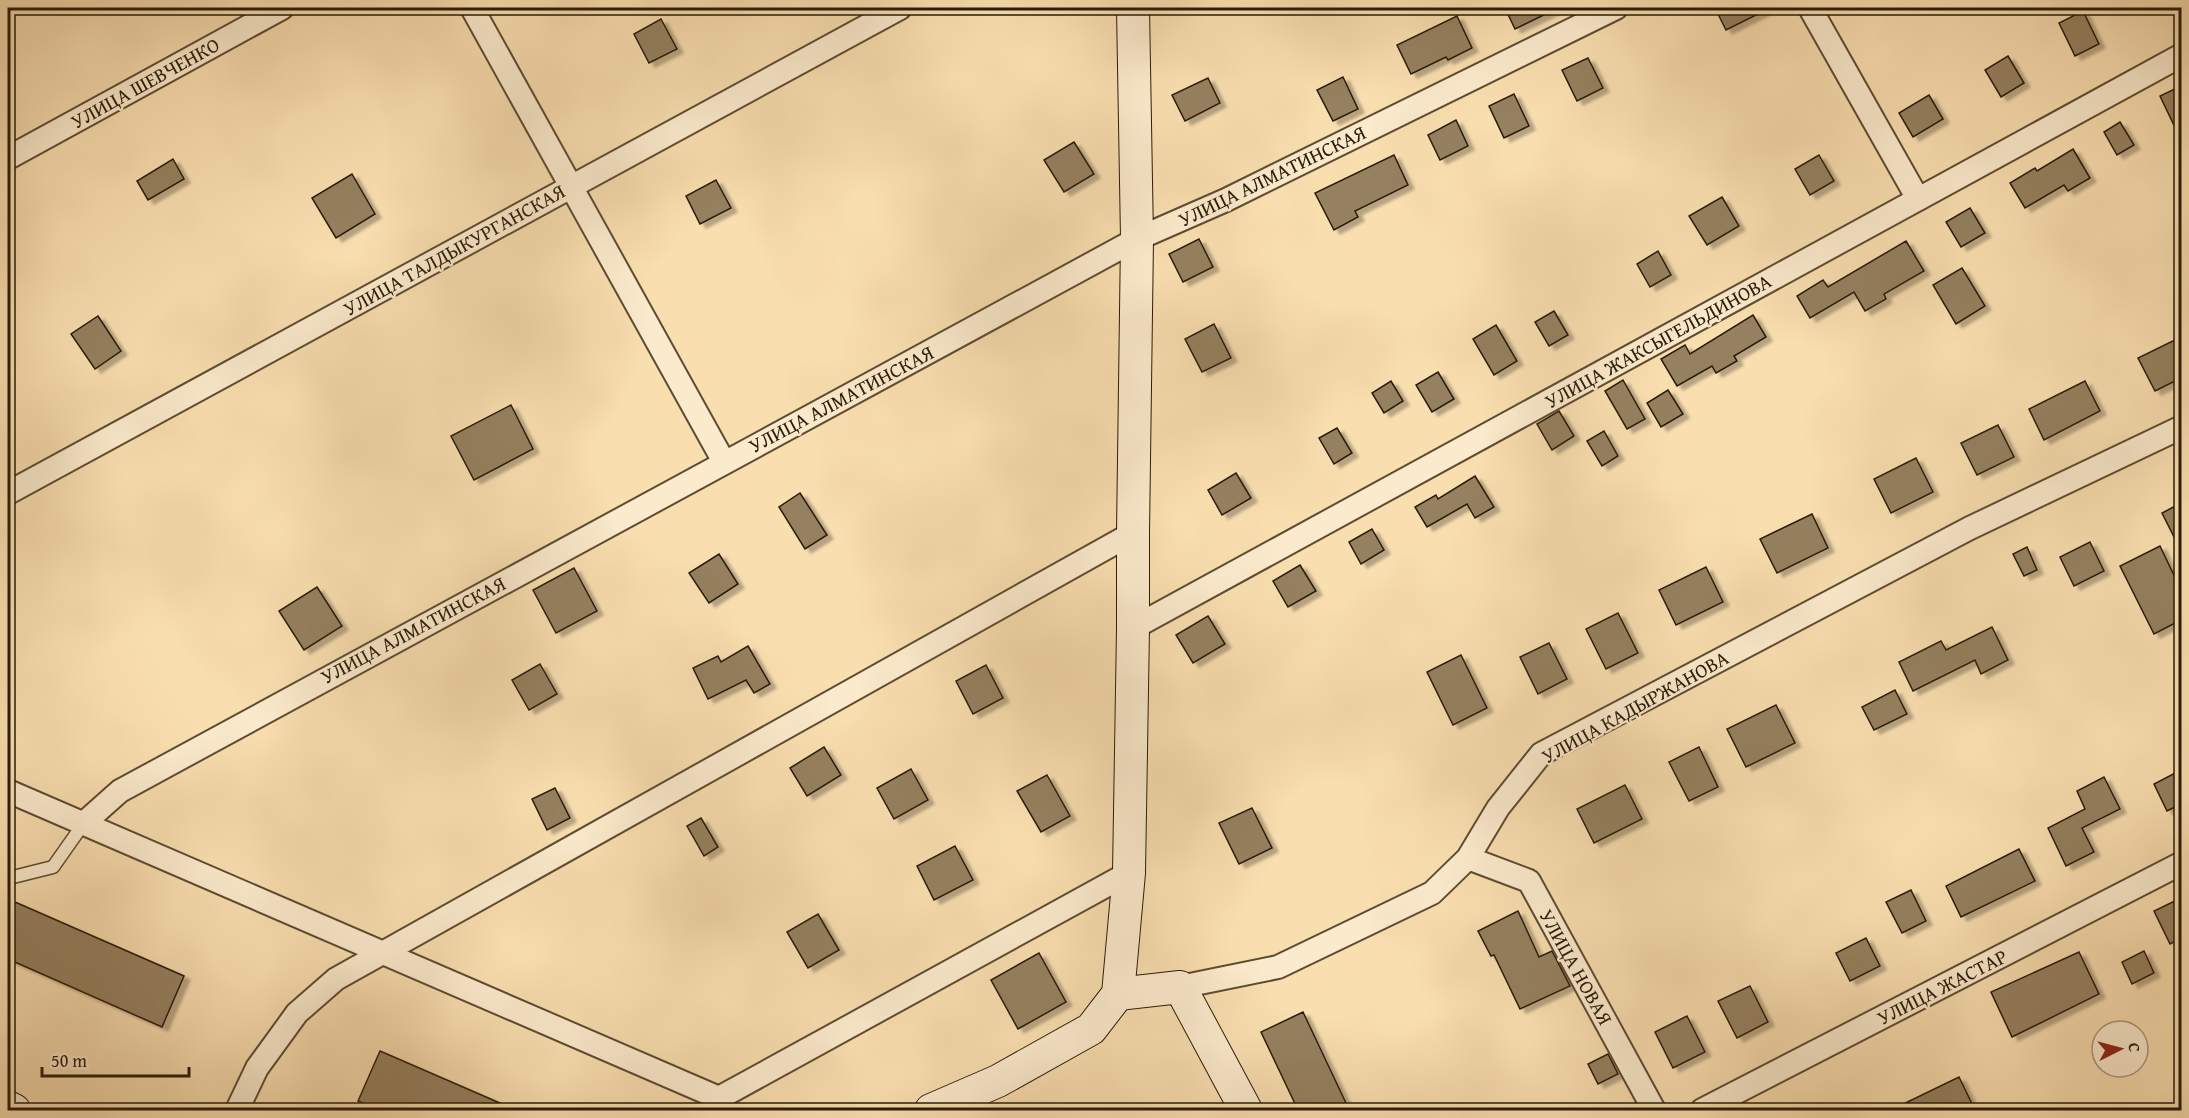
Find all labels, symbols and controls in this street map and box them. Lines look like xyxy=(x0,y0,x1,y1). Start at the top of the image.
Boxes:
street label: УЛИЦА ШЕВЧЕНКО xyxy=(65,30,224,135)
street label: УЛИЦА АЛМАТИНСКАЯ xyxy=(1173,117,1371,234)
street label: УЛИЦА ТАЛДЫКУРГАНСКАЯ xyxy=(338,176,570,323)
street label: УЛИЦА ЖАКСЫГЕЛЬДИНОВА xyxy=(1539,266,1776,415)
street label: УЛИЦА АЛМАТИНСКАЯ xyxy=(743,337,939,460)
street label: УЛИЦА АЛМАТИНСКАЯ xyxy=(315,568,511,691)
street label: УЛИЦА КАДЫРЖАНОВА xyxy=(1536,643,1734,770)
street label: УЛИЦА НОВАЯ xyxy=(1533,904,1620,1030)
street label: УЛИЦА ЖАСТАР xyxy=(1872,941,2012,1032)
north arrow xyxy=(2090,1019,2150,1079)
scale bar xyxy=(42,1040,189,1078)
text: С xyxy=(2123,1042,2147,1053)
text: 50 m xyxy=(51,1047,87,1074)

